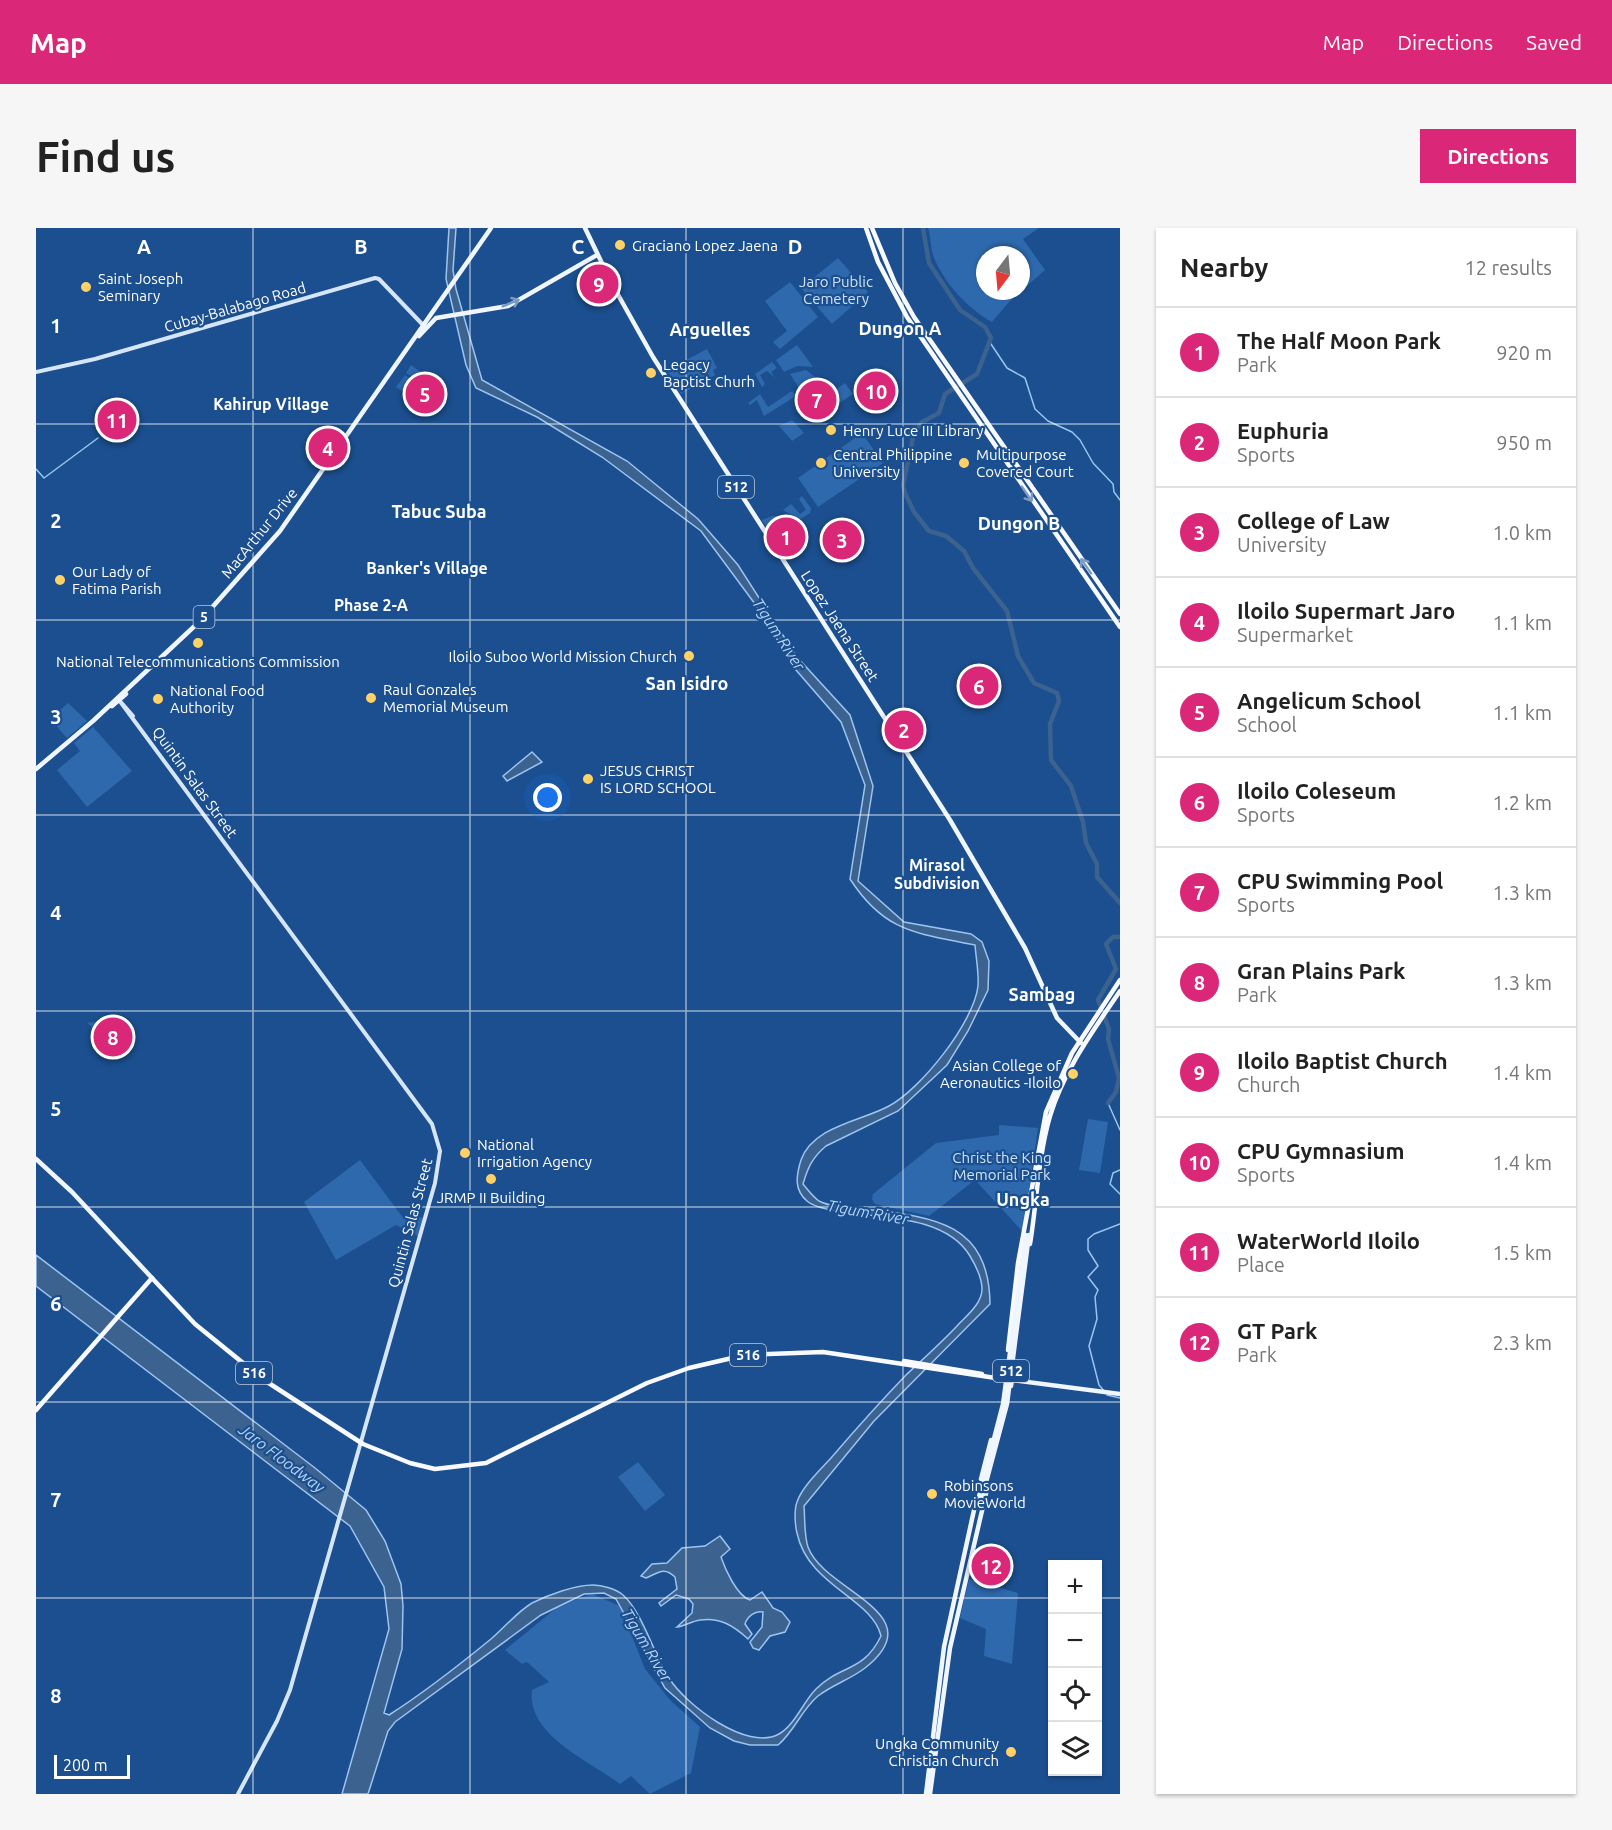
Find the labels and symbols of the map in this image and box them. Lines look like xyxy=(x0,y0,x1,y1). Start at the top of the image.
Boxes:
text: A xyxy=(137,235,151,258)
text: B xyxy=(354,235,368,258)
text: C xyxy=(572,235,585,258)
text: D xyxy=(788,235,802,258)
place label: Graciano Lopez Jaena xyxy=(632,237,778,254)
marker: Graciano Lopez Jaena xyxy=(613,238,627,252)
north arrow xyxy=(976,246,1030,300)
pin: 9 xyxy=(580,262,618,306)
place label: Saint Joseph Seminary xyxy=(98,270,183,304)
park label: Jaro Public Cemetery xyxy=(799,273,873,307)
street label: Cubay-Balabago Road xyxy=(162,279,308,335)
marker: Saint Joseph Seminary xyxy=(79,280,93,294)
one-way arrow xyxy=(502,297,520,308)
text: 1 xyxy=(50,314,62,337)
district label: Dungon A xyxy=(858,318,942,338)
district label: Arguelles xyxy=(669,319,751,339)
place label: Legacy Baptist Churh xyxy=(663,356,755,390)
marker: Legacy Baptist Churh xyxy=(644,366,658,380)
pin: 10 xyxy=(856,368,896,414)
pin: 5 xyxy=(406,372,444,416)
pin: 7 xyxy=(798,378,836,423)
district label: Kahirup Village xyxy=(213,395,329,413)
pin: 11 xyxy=(98,398,136,442)
place label: Henry Luce III Library xyxy=(843,422,983,439)
marker: Henry Luce III Library xyxy=(824,423,838,437)
pin: 4 xyxy=(308,426,348,470)
place label: Central Philippine University xyxy=(833,446,952,480)
place label: Multipurpose Covered Court xyxy=(976,446,1074,480)
marker: Central Philippine University xyxy=(814,456,828,470)
marker: Multipurpose Covered Court xyxy=(957,456,971,470)
road number: 512 xyxy=(718,476,754,498)
street label: MacArthur Drive xyxy=(218,485,300,581)
one-way arrow xyxy=(1021,485,1033,502)
district label: Tabuc Suba xyxy=(391,501,487,521)
text: 2 xyxy=(50,509,62,532)
district label: Dungon B xyxy=(978,513,1060,533)
pin: 1 xyxy=(766,514,806,560)
pin: 3 xyxy=(822,518,862,562)
district label: Banker's Village xyxy=(366,559,488,577)
one-way arrow xyxy=(1080,559,1092,575)
place label: Our Lady of Fatima Parish xyxy=(72,563,162,597)
street label: Lopez Jaena Street xyxy=(798,567,882,685)
marker: Our Lady of Fatima Parish xyxy=(53,573,67,587)
water label: Tigum River xyxy=(749,595,809,674)
district label: Phase 2-A xyxy=(334,596,409,614)
road number: 5 xyxy=(194,606,214,628)
marker: National Telecommunications Commission xyxy=(191,636,205,650)
place label: Iloilo Suboo World Mission Church xyxy=(449,648,677,665)
marker: Iloilo Suboo World Mission Church xyxy=(682,649,696,663)
place label: National Telecommunications Commission xyxy=(56,653,340,670)
pin: 6 xyxy=(960,664,998,708)
district label: San Isidro xyxy=(646,673,728,693)
place label: Raul Gonzales Memorial Museum xyxy=(383,681,508,715)
place label: National Food Authority xyxy=(170,682,265,716)
marker: Raul Gonzales Memorial Museum xyxy=(364,691,378,705)
marker: National Food Authority xyxy=(151,692,165,706)
text: 3 xyxy=(50,705,62,728)
pin: 2 xyxy=(884,708,924,752)
street label: Quintin Salas Street xyxy=(149,723,241,841)
place label: JESUS CHRIST IS LORD SCHOOL xyxy=(600,762,716,796)
marker: JESUS CHRIST IS LORD SCHOOL xyxy=(581,772,595,786)
your location xyxy=(533,783,562,812)
district label: Mirasol Subdivision xyxy=(894,856,980,892)
text: 4 xyxy=(50,901,62,924)
district label: Sambag xyxy=(1009,984,1075,1004)
pin: 8 xyxy=(94,1014,133,1060)
place label: Asian College of Aeronautics -Iloilo xyxy=(940,1057,1061,1091)
marker: Asian College of Aeronautics -Iloilo xyxy=(1066,1067,1080,1081)
text: 5 xyxy=(50,1097,62,1120)
place label: National Irrigation Agency xyxy=(477,1136,592,1170)
marker: National Irrigation Agency xyxy=(458,1146,472,1160)
park label: Christ the King Memorial Park xyxy=(952,1149,1052,1183)
street label: Quintin Salas Street xyxy=(385,1156,435,1289)
marker: JRMP II Building xyxy=(484,1172,498,1186)
place label: JRMP II Building xyxy=(437,1189,545,1206)
district label: Ungka xyxy=(996,1189,1050,1209)
water label: Tigum River xyxy=(826,1196,911,1228)
text: 6 xyxy=(50,1292,62,1315)
road number: 516 xyxy=(730,1344,766,1366)
road number: 512 xyxy=(993,1360,1029,1382)
road number: 516 xyxy=(236,1362,272,1384)
water label: Jaro Floodway xyxy=(235,1419,329,1496)
place label: Robinsons MovieWorld xyxy=(944,1477,1026,1511)
marker: Robinsons MovieWorld xyxy=(925,1487,939,1501)
text: 7 xyxy=(50,1488,62,1511)
pin: 12 xyxy=(972,1544,1010,1588)
water label: Tigum River xyxy=(618,1605,676,1686)
text: 8 xyxy=(50,1684,62,1707)
place label: Ungka Community Christian Church xyxy=(875,1735,999,1769)
marker: Ungka Community Christian Church xyxy=(1004,1745,1018,1759)
scale bar xyxy=(54,1752,130,1780)

